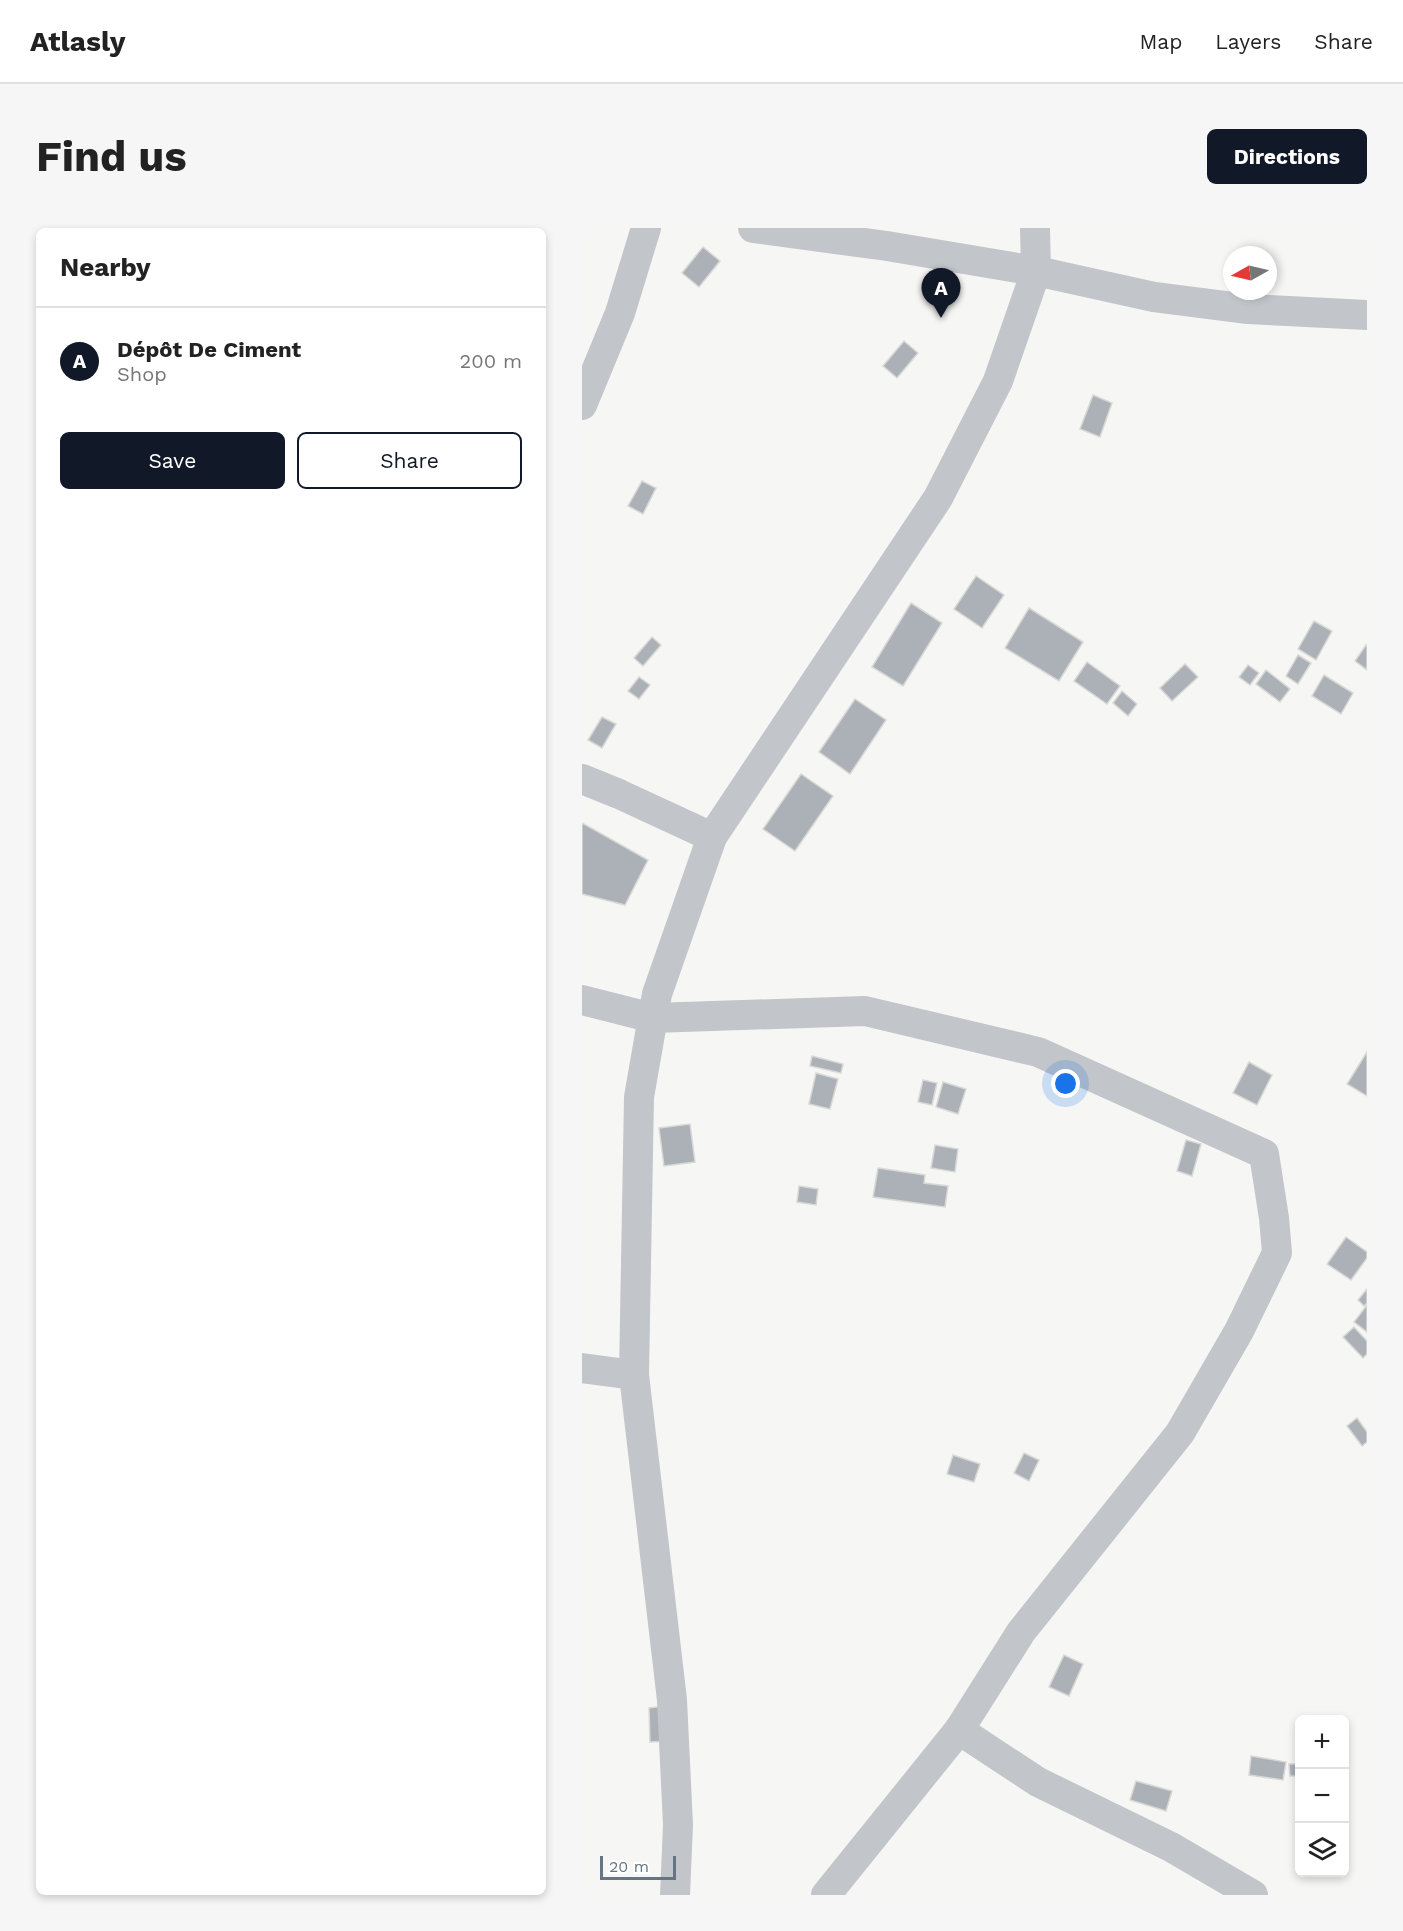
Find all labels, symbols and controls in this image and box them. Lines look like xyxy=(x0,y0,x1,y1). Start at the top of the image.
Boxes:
text: Atlasly xyxy=(30,25,125,58)
text: Map xyxy=(1139,29,1182,54)
text: Layers xyxy=(1215,29,1281,54)
text: Share xyxy=(1314,29,1373,54)
button: Directions xyxy=(1207,129,1367,184)
text: Find us xyxy=(36,132,187,181)
north arrow xyxy=(1223,246,1277,300)
text: Nearby xyxy=(60,252,151,282)
pin: A xyxy=(922,268,960,318)
text: Dépôt De Ciment xyxy=(117,337,301,362)
text: A xyxy=(73,349,86,373)
text: 200 m xyxy=(460,349,522,373)
text: Shop xyxy=(117,362,167,386)
button: Save xyxy=(60,432,285,489)
button: Share xyxy=(297,432,522,489)
your location xyxy=(1051,1069,1080,1098)
map controls xyxy=(1295,1715,1349,1877)
button: + xyxy=(1295,1715,1349,1769)
button: − xyxy=(1295,1769,1349,1823)
button: layers xyxy=(1295,1823,1349,1877)
scale bar xyxy=(600,1853,676,1880)
text: 20 m xyxy=(609,1857,649,1876)

